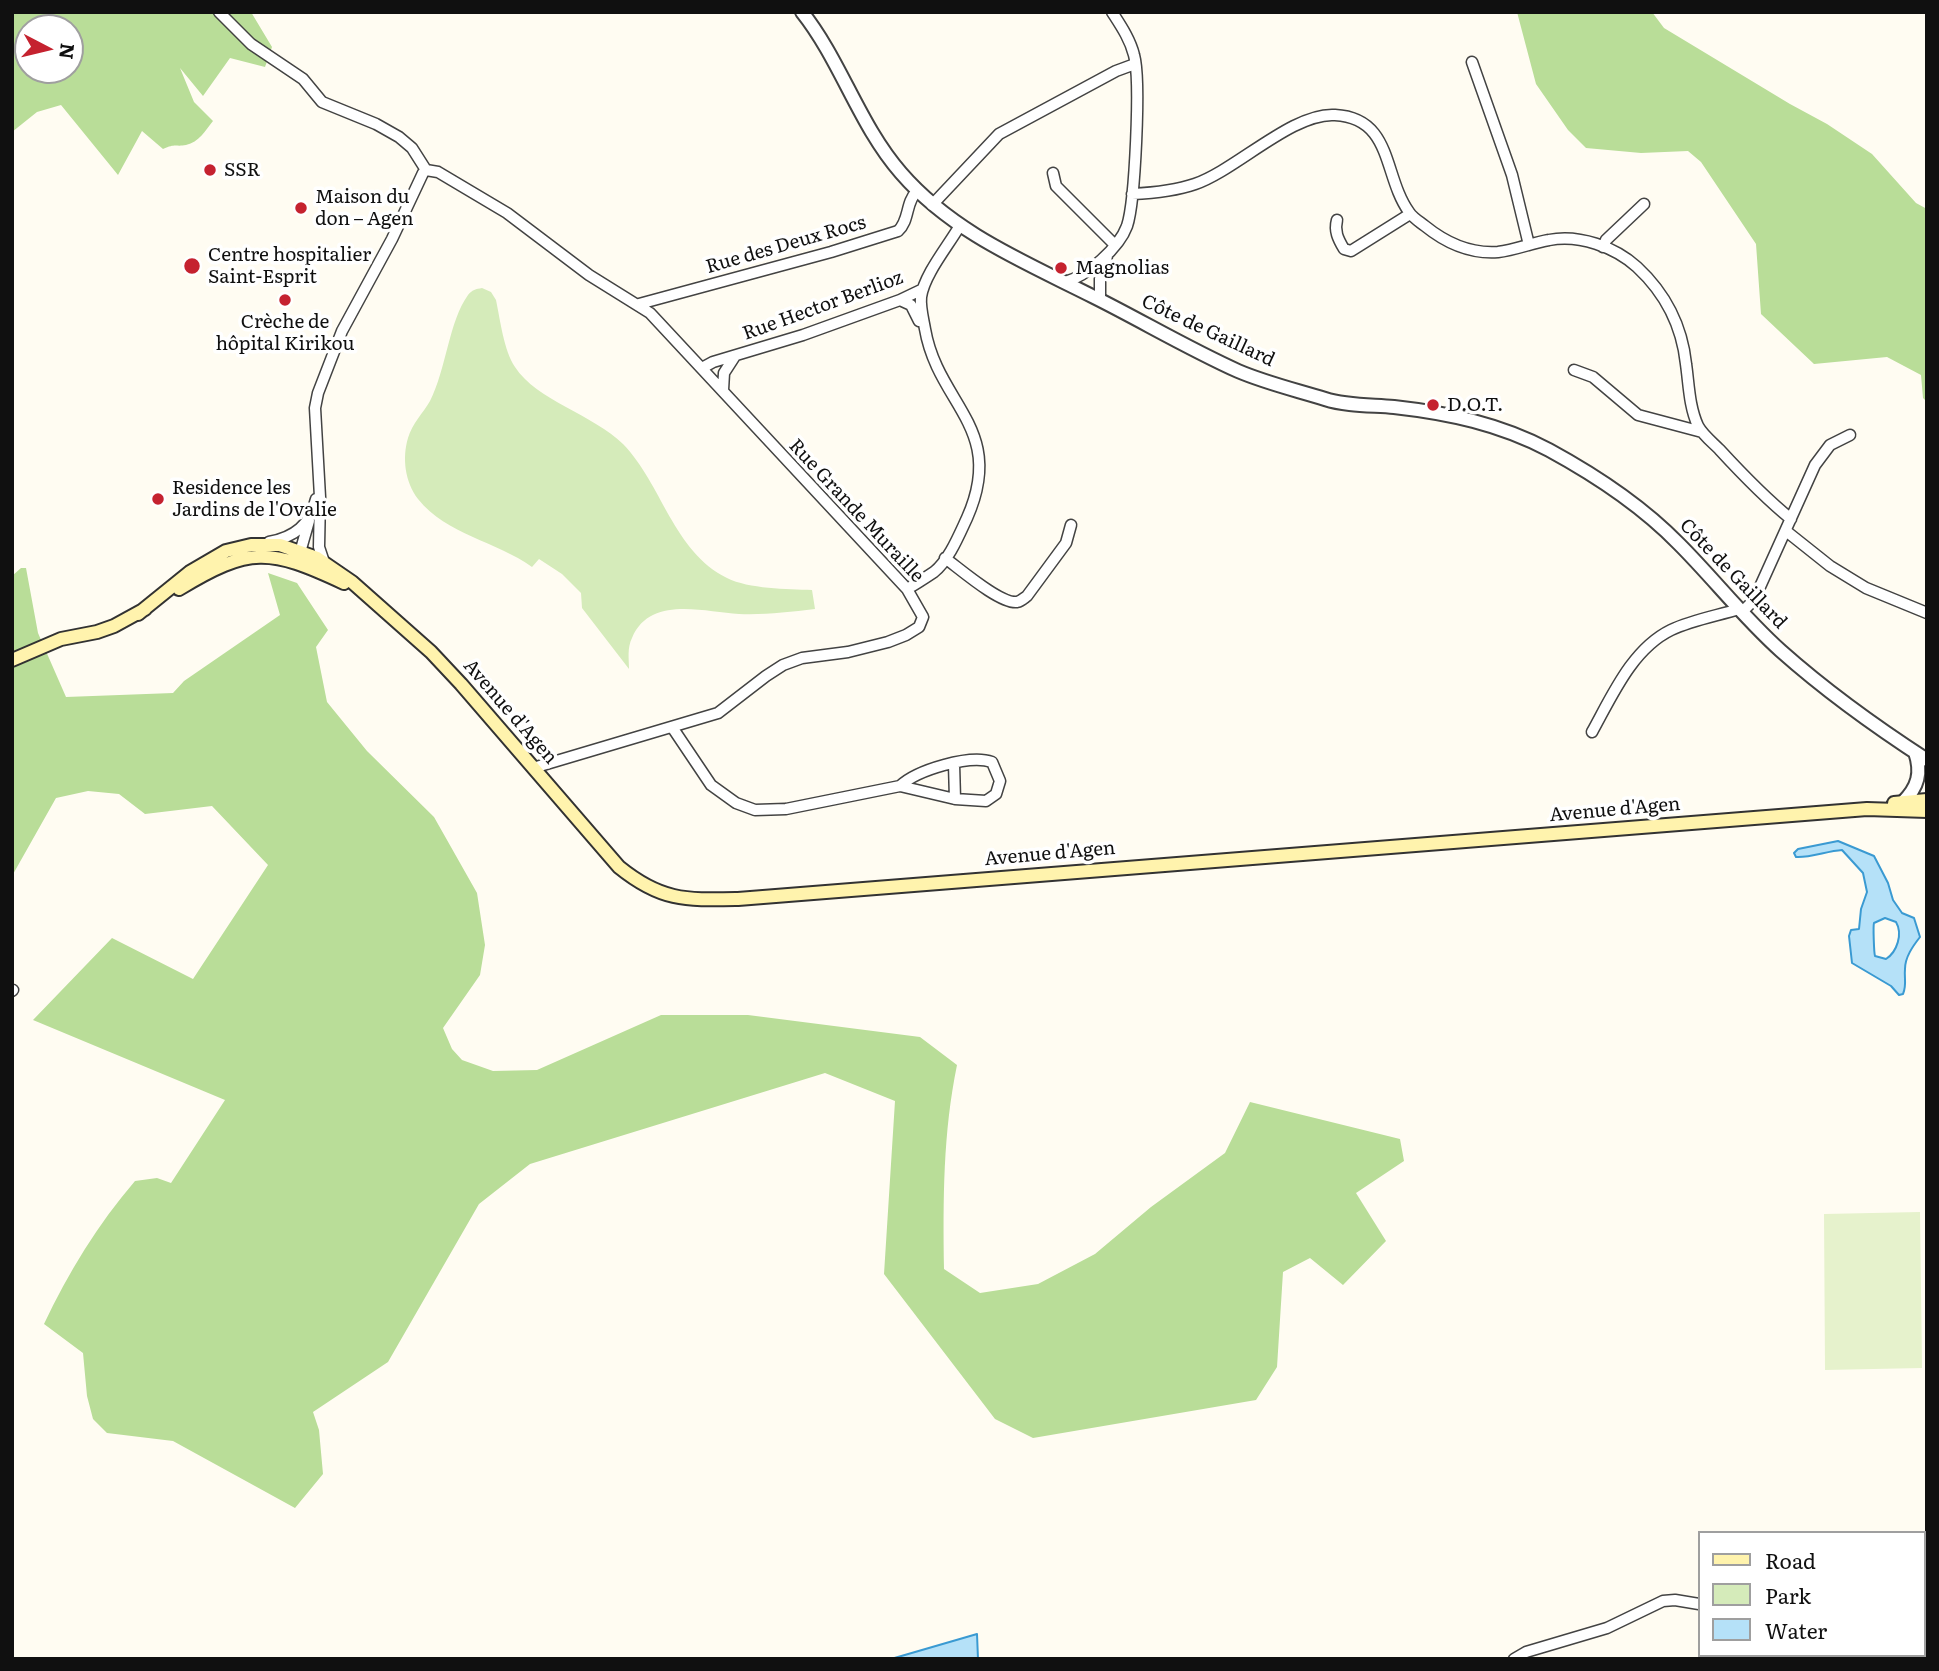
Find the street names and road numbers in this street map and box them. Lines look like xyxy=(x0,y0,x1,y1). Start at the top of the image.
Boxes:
street label: Rue des Deux Rocs xyxy=(703,211,869,279)
street label: Rue Hector Berlioz xyxy=(740,266,906,346)
street label: Côte de Gaillard xyxy=(1138,290,1278,372)
street label: Rue Grande Muraille xyxy=(784,435,928,587)
street label: Côte de Gaillard xyxy=(1675,514,1791,634)
street label: Avenue d'Agen xyxy=(458,655,562,769)
street label: Avenue d'Agen xyxy=(1549,793,1681,827)
street label: Avenue d'Agen xyxy=(984,837,1116,871)

